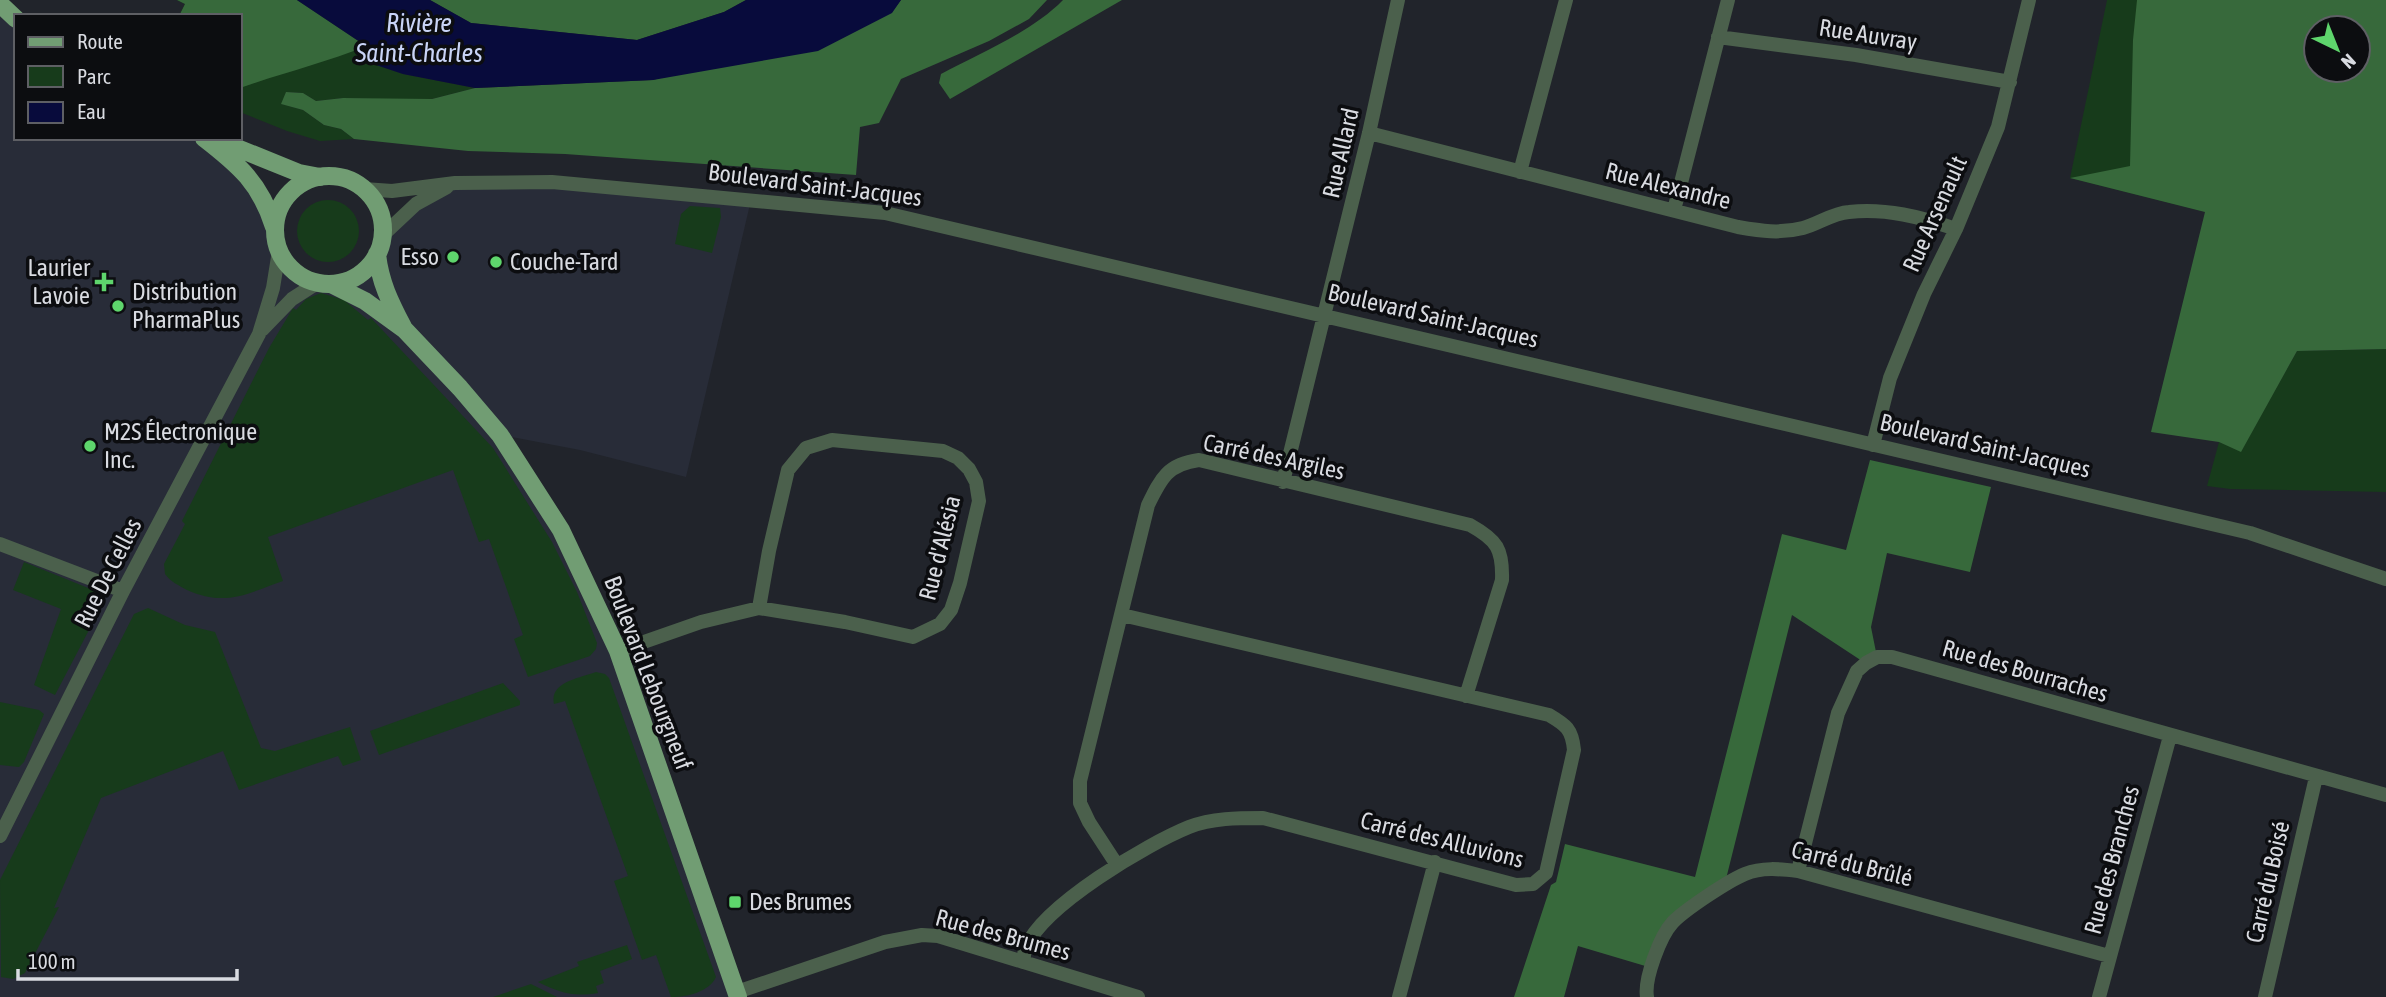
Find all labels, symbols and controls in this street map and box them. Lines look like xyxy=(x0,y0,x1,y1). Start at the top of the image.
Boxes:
water label: Rivière Saint-Charles xyxy=(354,8,483,68)
street label: Rue Auvray xyxy=(1817,13,1919,56)
legend xyxy=(14,14,242,140)
north arrow xyxy=(2302,14,2372,84)
text: Route xyxy=(77,29,123,53)
text: N xyxy=(2337,50,2360,73)
text: Parc xyxy=(77,64,111,88)
text: Eau xyxy=(77,99,106,123)
street label: Rue Allard xyxy=(1317,105,1364,201)
street label: Rue Arsenault xyxy=(1897,152,1972,276)
street label: Rue Alexandre xyxy=(1603,157,1734,214)
street label: Boulevard Saint-Jacques xyxy=(707,158,923,211)
place label: Esso xyxy=(401,243,439,270)
place label: Couche-Tard xyxy=(510,248,618,275)
marker: Esso xyxy=(445,249,461,265)
place label: Laurier Lavoie xyxy=(27,254,91,309)
marker: Couche-Tard xyxy=(488,254,504,270)
marker: Laurier Lavoie xyxy=(96,274,112,290)
place label: Distribution PharmaPlus xyxy=(132,278,240,333)
street label: Boulevard Saint-Jacques xyxy=(1325,278,1541,353)
marker: Distribution PharmaPlus xyxy=(110,298,126,314)
street label: Boulevard Saint-Jacques xyxy=(1877,408,2093,483)
place label: M2S Électronique Inc. xyxy=(104,418,257,473)
street label: Carré des Argiles xyxy=(1201,428,1347,485)
marker: M2S Électronique Inc. xyxy=(82,438,98,454)
street label: Rue d'Alésia xyxy=(913,493,966,603)
street label: Rue De Celles xyxy=(69,514,147,632)
street label: Boulevard Lebourgneuf xyxy=(599,572,698,774)
street label: Rue des Bourraches xyxy=(1939,634,2111,707)
street label: Rue des Branches xyxy=(2079,783,2144,937)
street label: Carré des Alluvions xyxy=(1358,806,1527,873)
street label: Carré du Boisé xyxy=(2240,818,2295,945)
street label: Carré du Brûlé xyxy=(1789,835,1915,892)
place label: Des Brumes xyxy=(749,888,852,915)
marker: Des Brumes xyxy=(727,894,743,910)
street label: Rue des Brumes xyxy=(933,904,1074,965)
scale bar xyxy=(18,937,236,981)
text: 100 m xyxy=(28,949,76,973)

